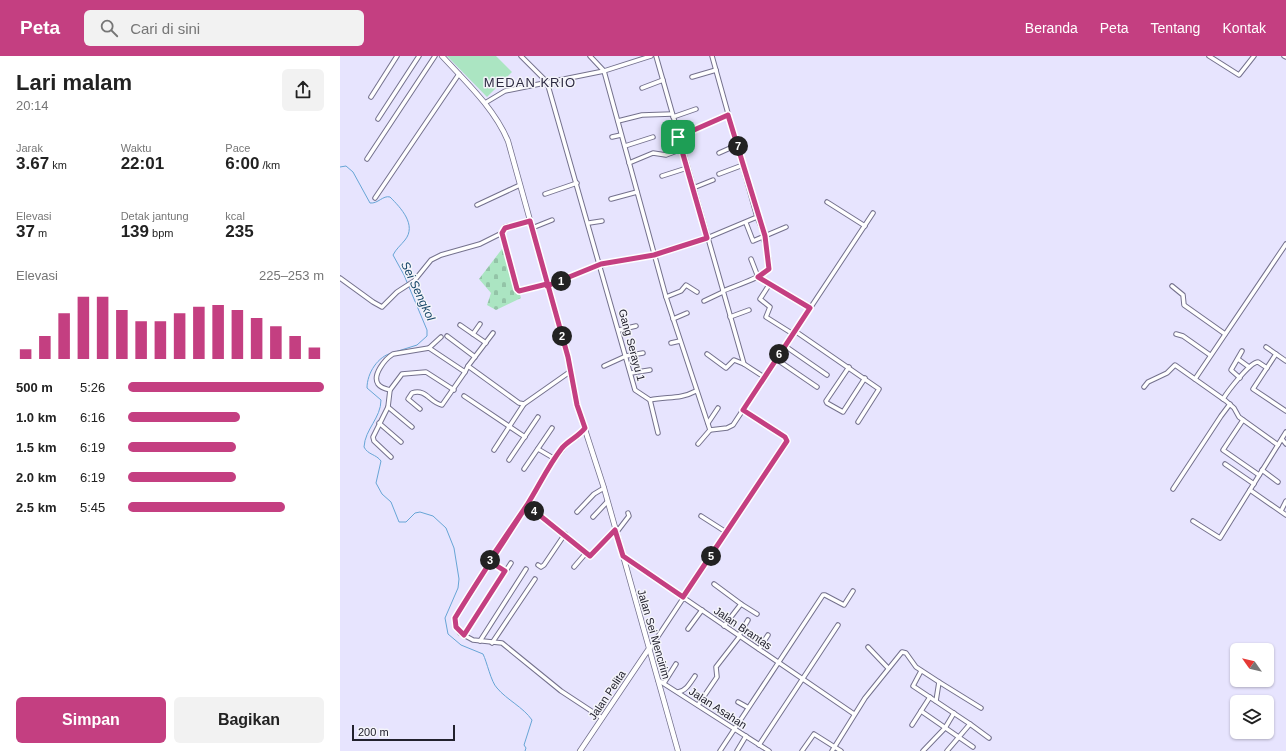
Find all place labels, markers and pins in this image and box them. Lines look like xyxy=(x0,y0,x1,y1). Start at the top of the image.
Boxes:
pin xyxy=(661,120,695,154)
pin: 7 xyxy=(728,136,748,156)
pin: 1 xyxy=(551,271,571,291)
pin: 2 xyxy=(552,326,572,346)
pin: 6 xyxy=(769,344,789,364)
pin: 4 xyxy=(524,501,544,521)
pin: 5 xyxy=(701,546,721,566)
pin: 3 xyxy=(480,550,500,570)

